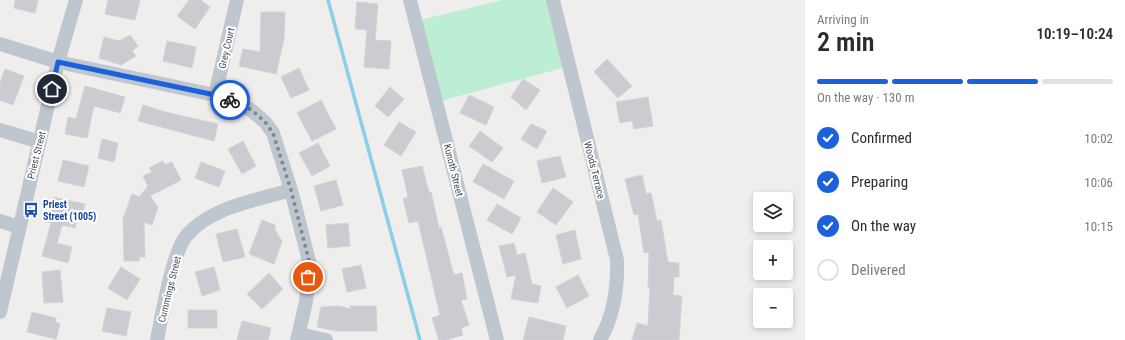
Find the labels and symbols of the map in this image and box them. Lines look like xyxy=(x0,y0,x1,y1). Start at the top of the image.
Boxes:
street label: Grey Court xyxy=(216,27,237,70)
pin xyxy=(35,72,69,106)
courier xyxy=(210,80,250,120)
street label: Priest Street xyxy=(25,130,48,180)
street label: Woods Terrace xyxy=(582,140,607,200)
street label: Kunoth Street xyxy=(442,143,465,197)
place label: Priest Street (1005) xyxy=(43,199,96,223)
bus stop icon: Priest Street (1005) xyxy=(22,201,40,219)
street label: Cummings Street xyxy=(156,255,183,323)
pin xyxy=(291,260,325,294)

